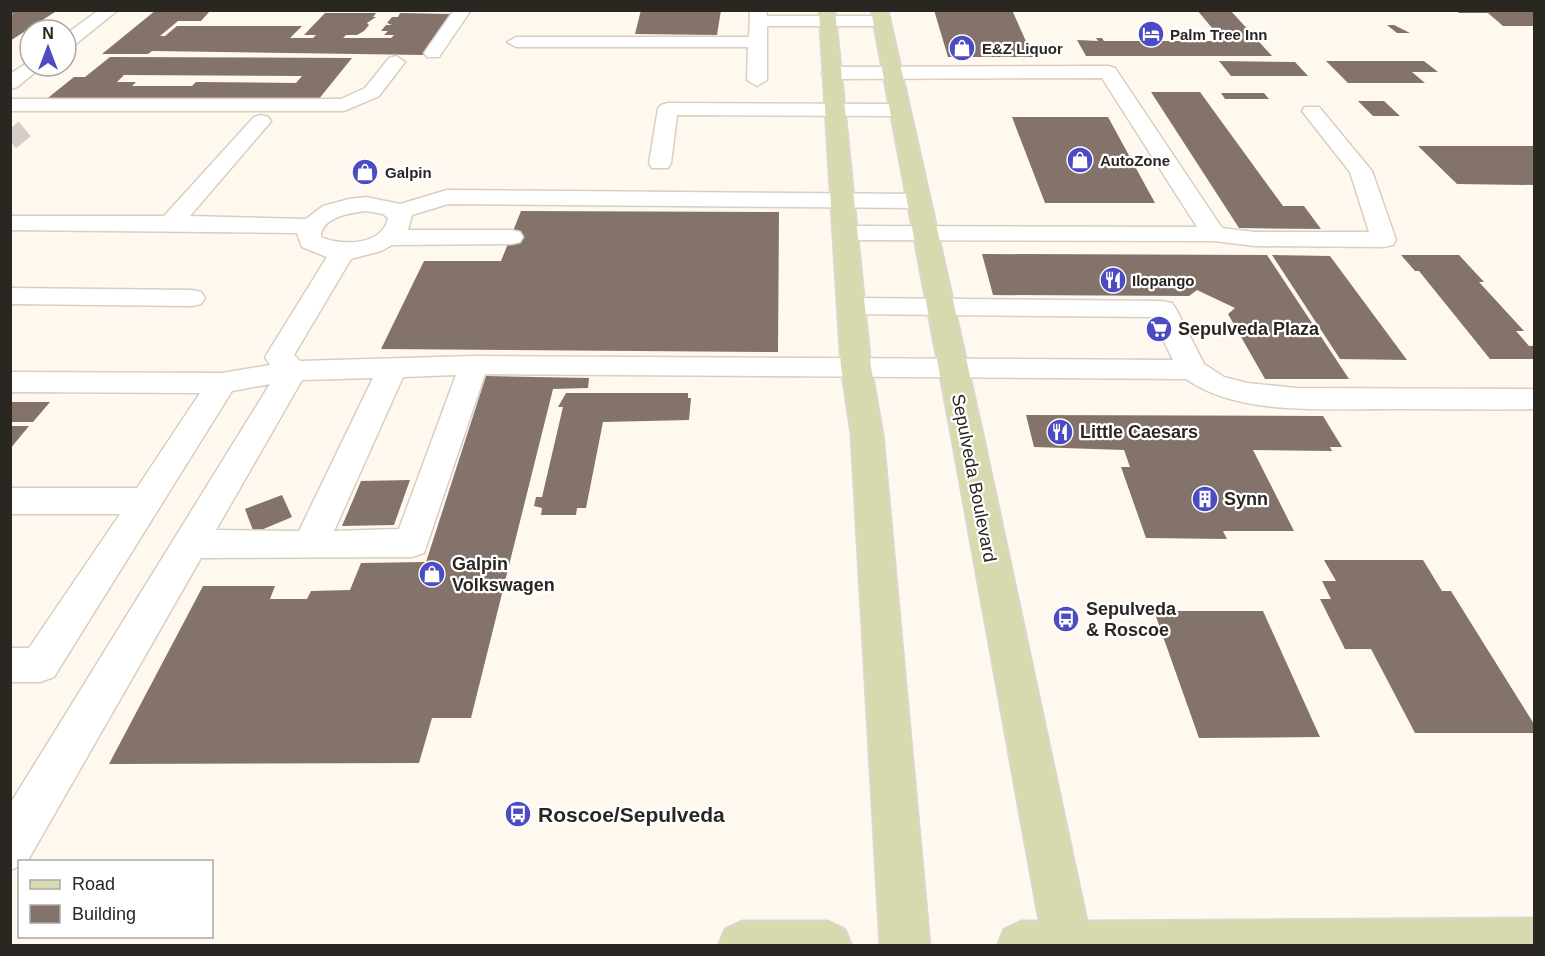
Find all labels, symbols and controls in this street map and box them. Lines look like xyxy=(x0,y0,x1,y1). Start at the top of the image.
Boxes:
north arrow xyxy=(18,18,78,78)
hotel icon: Palm Tree Inn xyxy=(1136,19,1166,49)
text: N xyxy=(42,25,54,42)
place label: Palm Tree Inn xyxy=(1170,26,1268,43)
shop icon: E&Z Liquor xyxy=(947,33,977,63)
place label: E&Z Liquor xyxy=(982,40,1063,57)
shop icon: AutoZone xyxy=(1065,145,1095,175)
place label: AutoZone xyxy=(1100,152,1170,169)
shop icon: Galpin xyxy=(350,157,380,187)
place label: Galpin xyxy=(385,164,432,181)
restaurant icon: Ilopango xyxy=(1098,265,1128,295)
place label: Ilopango xyxy=(1132,272,1195,289)
supermarket icon: Sepulveda Plaza xyxy=(1144,314,1174,344)
place label: Sepulveda Plaza xyxy=(1178,319,1320,339)
street label: Sepulveda Boulevard xyxy=(948,392,1000,564)
restaurant icon: Little Caesars xyxy=(1045,417,1075,447)
place label: Little Caesars xyxy=(1080,422,1198,442)
building icon: Synn xyxy=(1190,484,1220,514)
place label: Synn xyxy=(1224,489,1268,509)
place label: Galpin Volkswagen xyxy=(452,554,555,595)
shop icon: Galpin Volkswagen xyxy=(417,559,447,589)
place label: Sepulveda & Roscoe xyxy=(1086,599,1177,640)
bus stop icon: Sepulveda & Roscoe xyxy=(1051,604,1081,634)
bus stop icon: Roscoe/Sepulveda xyxy=(503,799,533,829)
place label: Roscoe/Sepulveda xyxy=(538,803,725,826)
legend xyxy=(18,860,213,938)
text: Road xyxy=(72,874,115,894)
text: Building xyxy=(72,904,136,924)

